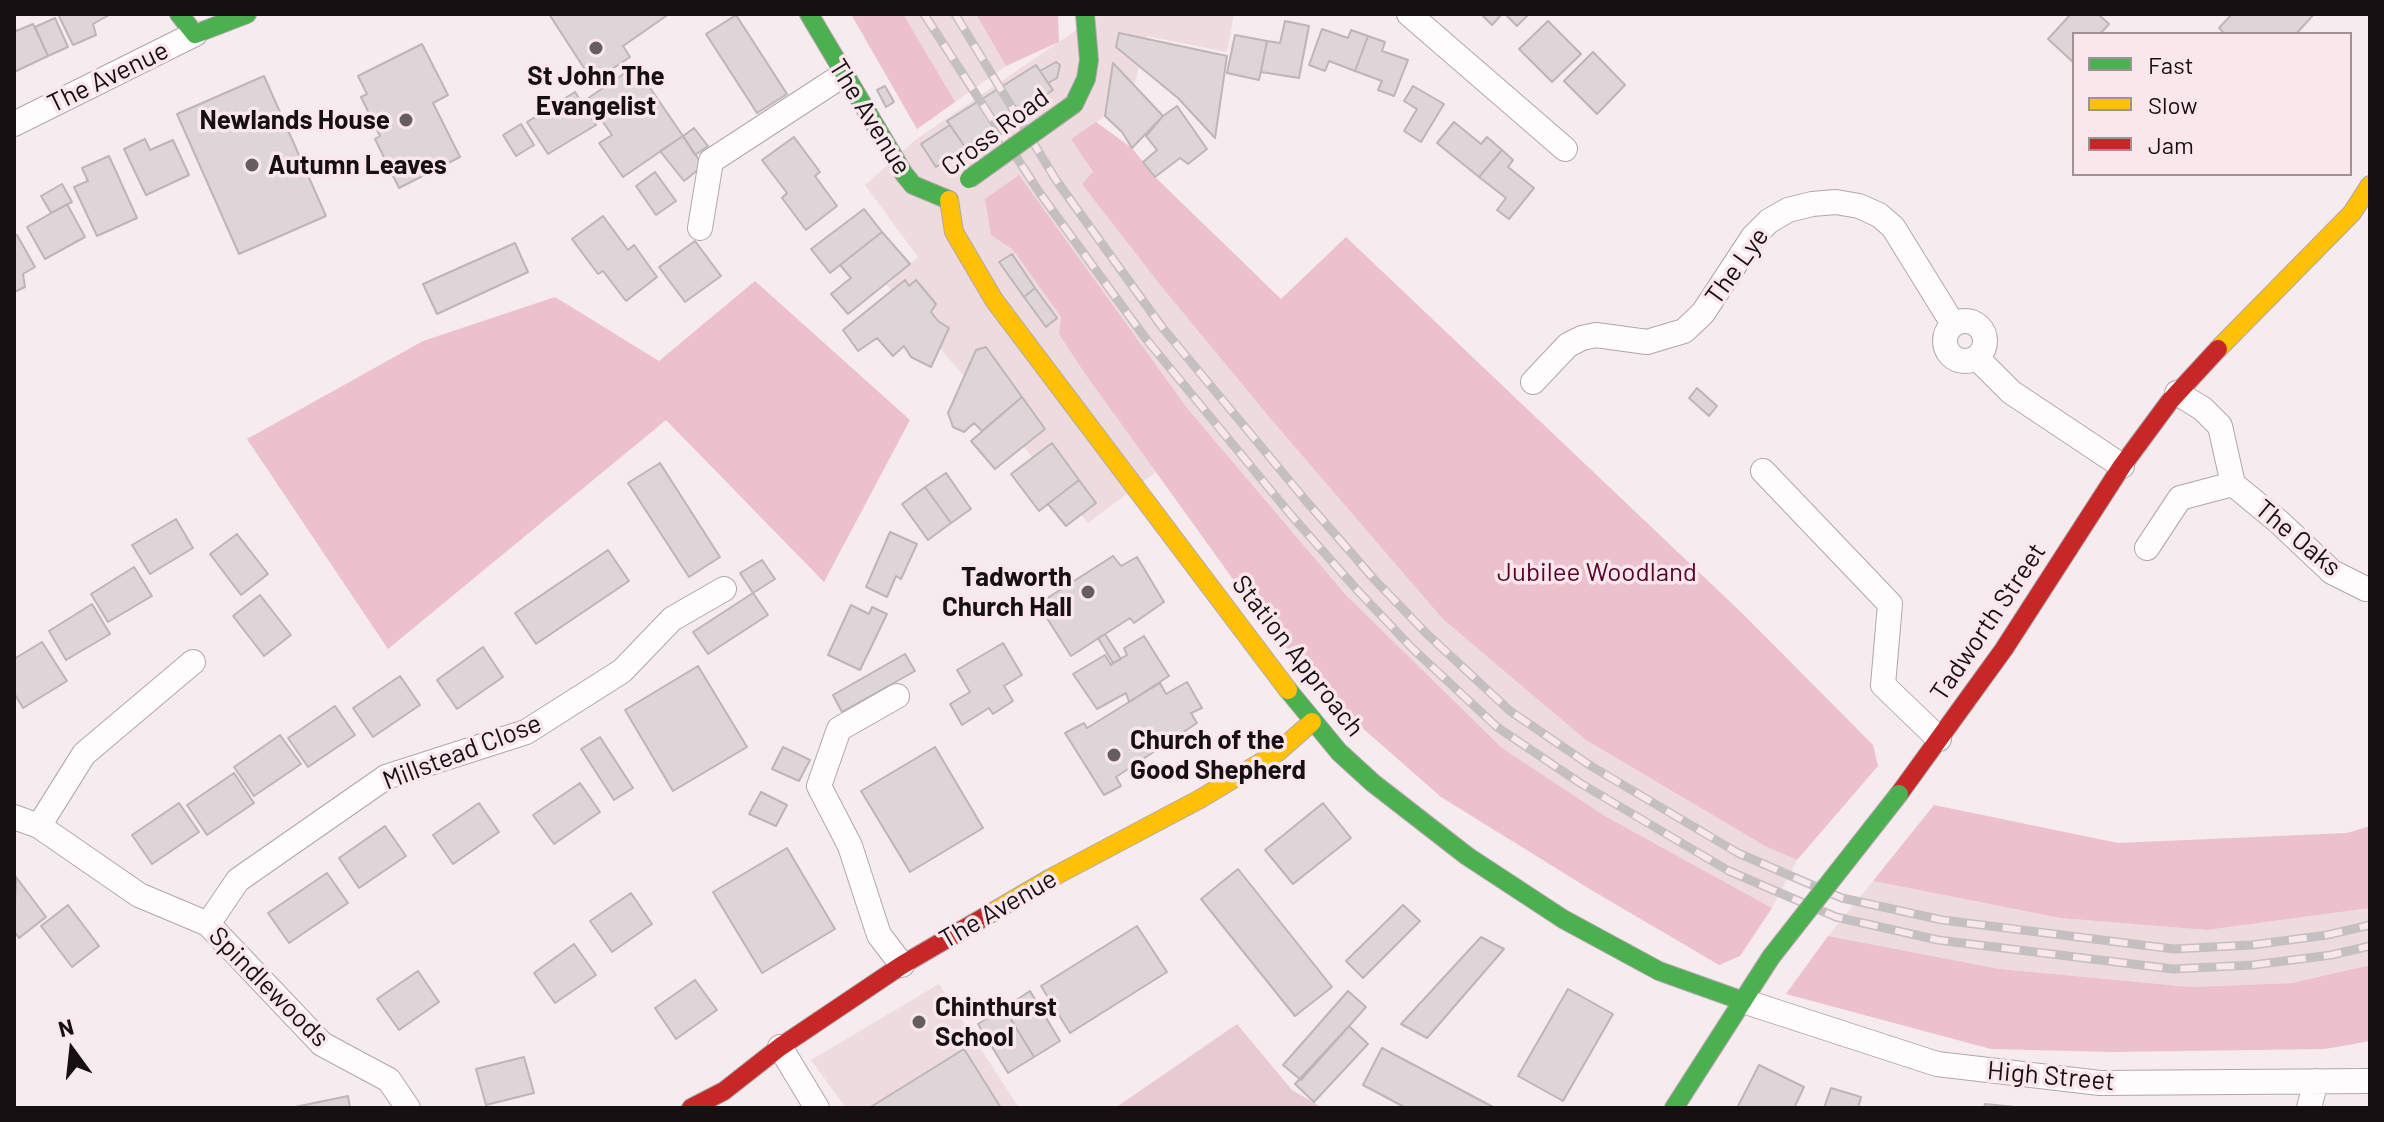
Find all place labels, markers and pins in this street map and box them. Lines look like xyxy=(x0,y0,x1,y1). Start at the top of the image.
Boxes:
marker: St John The Evangelist xyxy=(587,39,605,57)
place label: St John The Evangelist xyxy=(527,60,665,122)
place label: Newlands House xyxy=(199,104,390,136)
marker: Newlands House xyxy=(397,111,415,129)
place label: Autumn Leaves xyxy=(268,149,447,181)
marker: Autumn Leaves xyxy=(243,156,261,174)
place label: Tadworth Church Hall xyxy=(942,561,1072,622)
marker: Tadworth Church Hall xyxy=(1079,583,1097,601)
place label: Church of the Good Shepherd xyxy=(1130,724,1306,786)
marker: Church of the Good Shepherd xyxy=(1105,746,1123,764)
place label: Chinthurst School xyxy=(935,991,1057,1052)
marker: Chinthurst School xyxy=(910,1013,928,1031)

